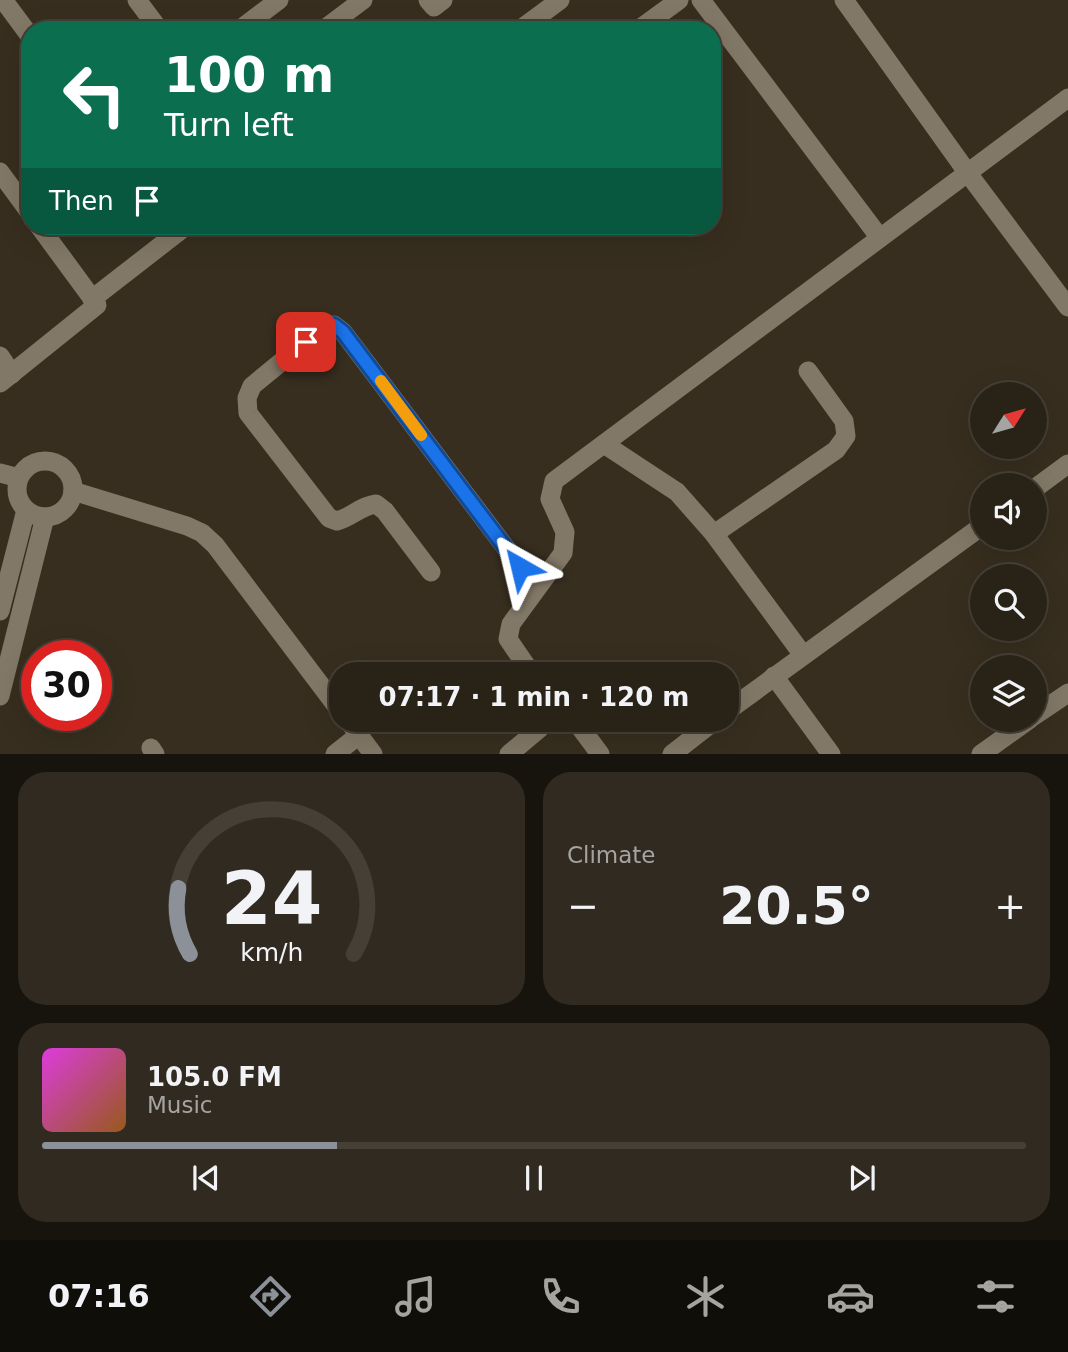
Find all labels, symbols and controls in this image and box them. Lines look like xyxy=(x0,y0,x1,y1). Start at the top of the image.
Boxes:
text: 100 m xyxy=(164,47,334,104)
icon: left xyxy=(49,49,140,140)
text: Turn left xyxy=(164,106,294,144)
icon: arrive xyxy=(128,182,166,220)
text: Then xyxy=(49,186,114,216)
pin xyxy=(276,312,336,372)
icon: arrive xyxy=(287,323,325,361)
north arrow xyxy=(970,382,1046,458)
map controls xyxy=(970,382,1047,732)
button: sound xyxy=(970,473,1047,550)
position arrow xyxy=(483,530,557,604)
button: search xyxy=(970,564,1047,641)
speed limit sign: 30 xyxy=(21,640,112,731)
button: layers xyxy=(970,655,1047,732)
text: 07:17 · 1 min · 120 m xyxy=(379,682,689,712)
text: Climate xyxy=(567,842,656,868)
text: 24 xyxy=(221,857,322,942)
text: 20.5° xyxy=(719,876,874,936)
text: − xyxy=(567,884,599,928)
text: + xyxy=(994,884,1026,928)
text: km/h xyxy=(240,938,303,967)
text: 105.0 FM xyxy=(147,1062,282,1092)
text: Music xyxy=(147,1092,212,1118)
icon: previous xyxy=(187,1159,225,1197)
icon: pause xyxy=(515,1159,553,1197)
icon: next xyxy=(843,1159,881,1197)
icon: directions xyxy=(246,1272,295,1321)
icon: music xyxy=(391,1272,440,1321)
icon: phone xyxy=(536,1272,585,1321)
icon: climate xyxy=(681,1272,730,1321)
icon: car xyxy=(826,1272,875,1321)
icon: filters xyxy=(971,1272,1020,1321)
text: 07:16 xyxy=(48,1277,150,1315)

